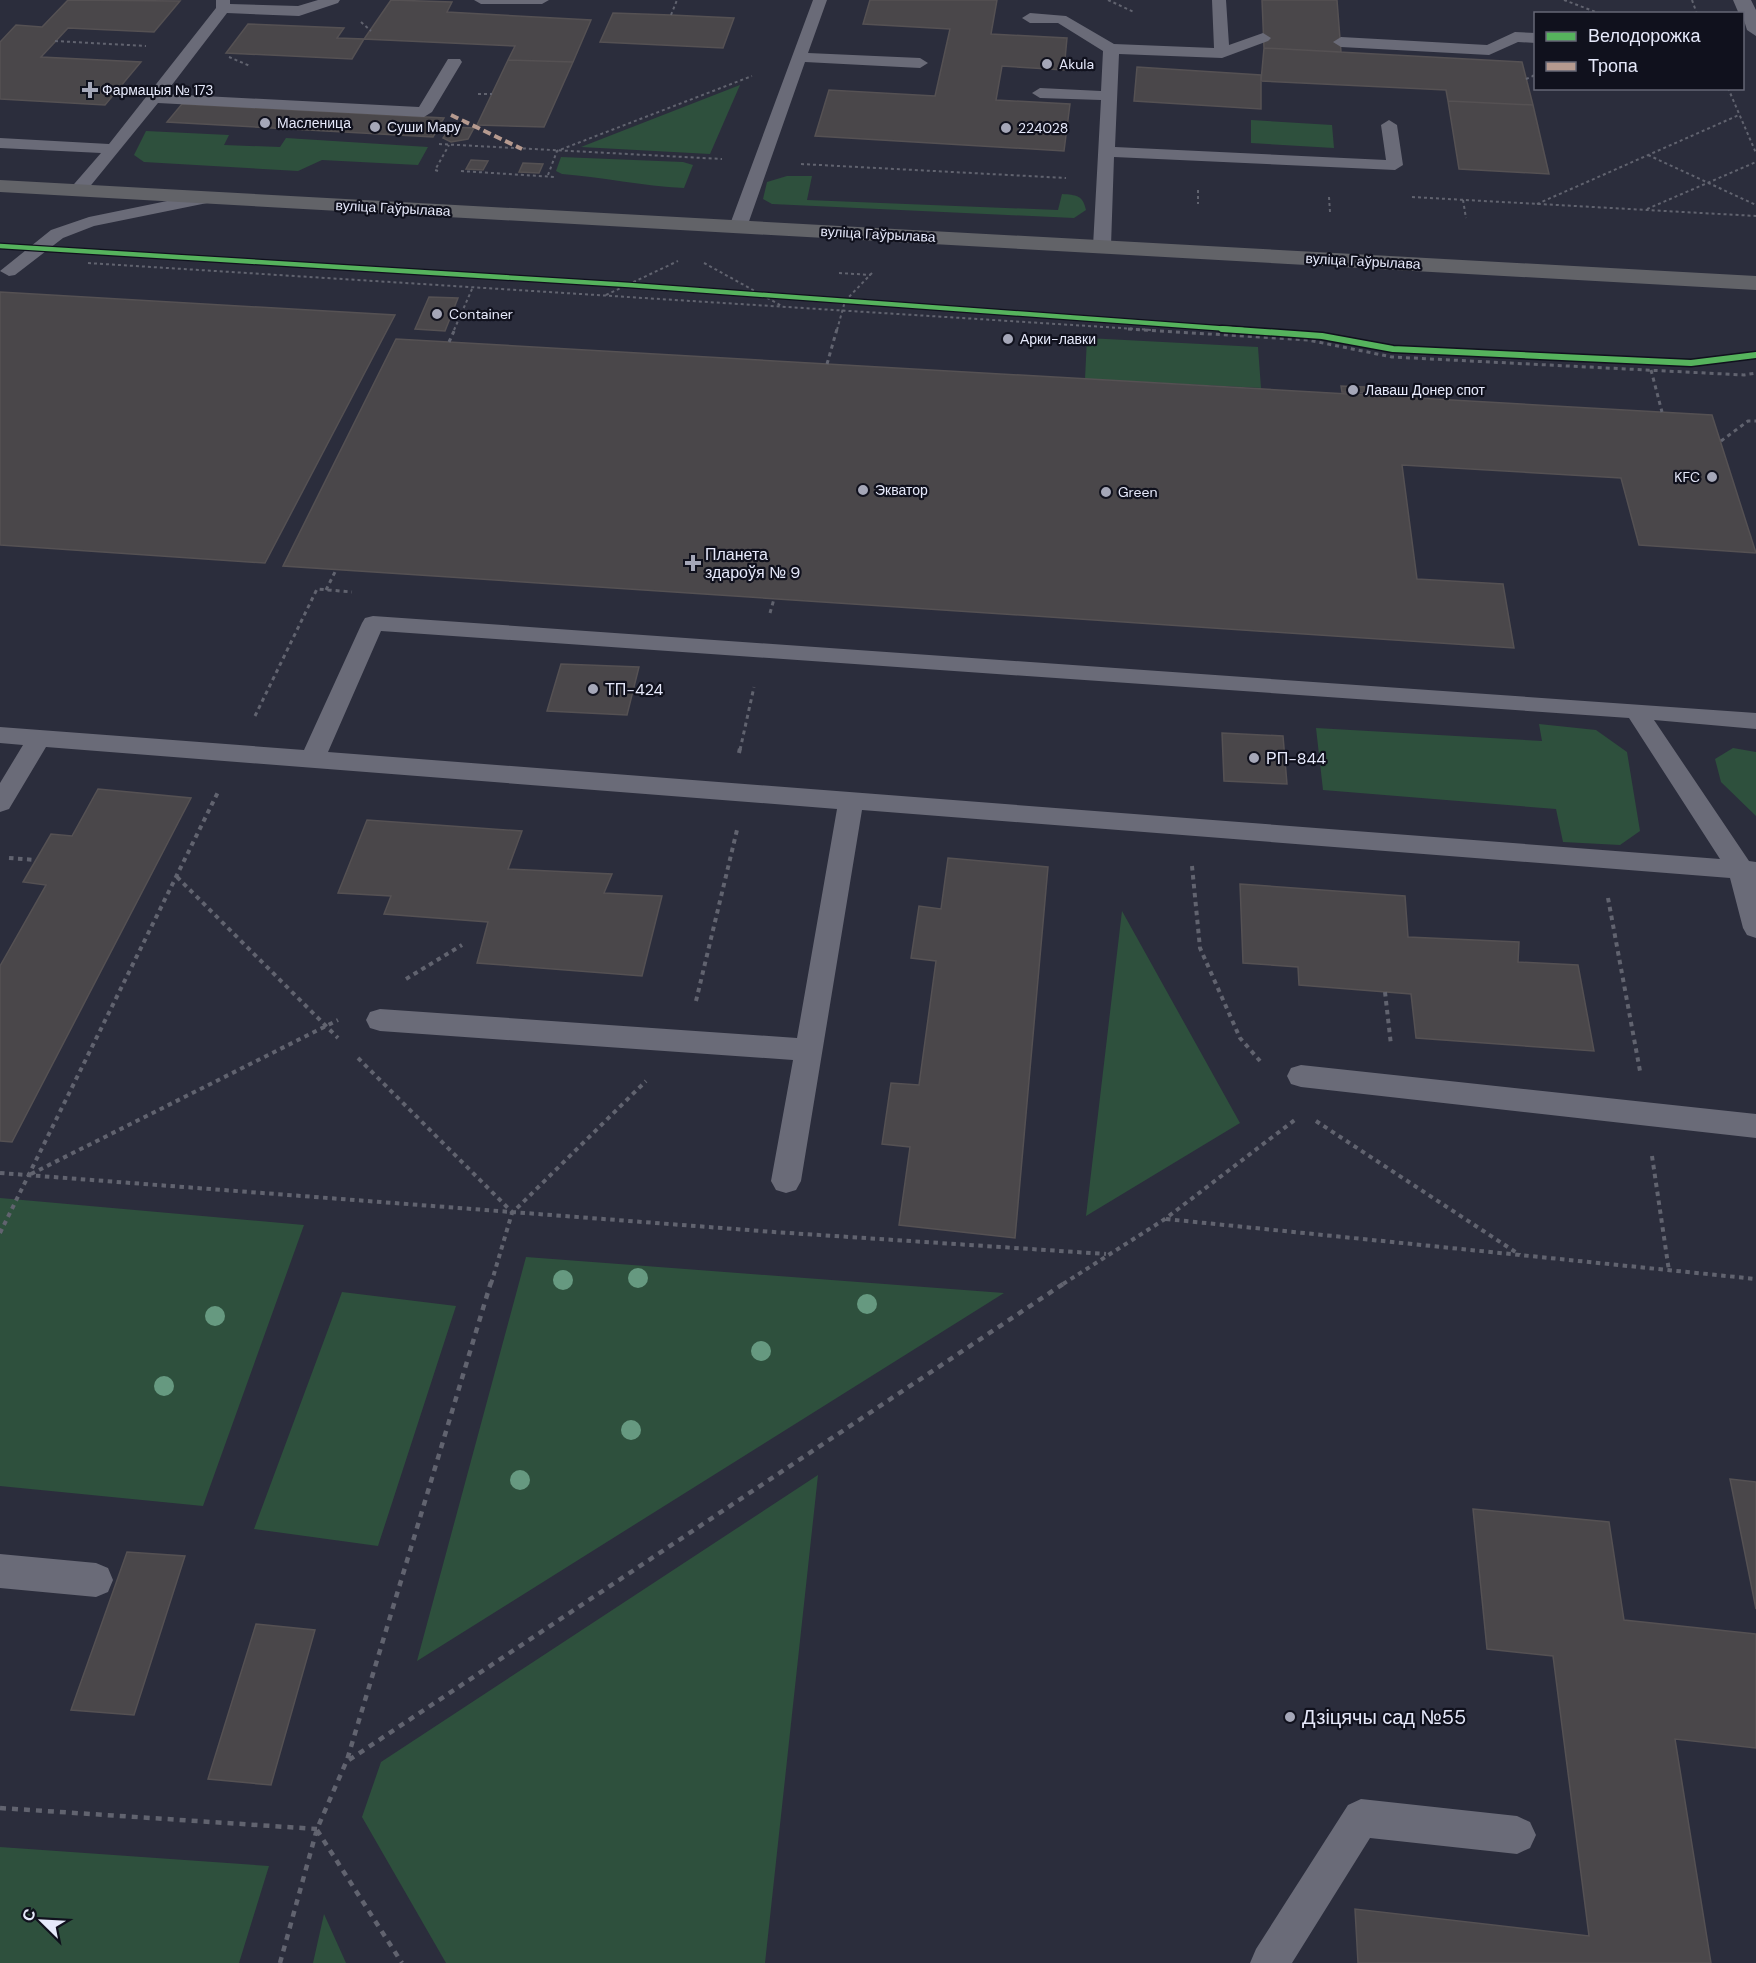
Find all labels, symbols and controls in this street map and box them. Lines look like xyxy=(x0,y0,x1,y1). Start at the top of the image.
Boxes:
legend xyxy=(1534,12,1744,90)
text: Велодорожка xyxy=(1588,24,1701,48)
text: Тропа xyxy=(1588,54,1639,78)
place label: Akula xyxy=(1059,55,1094,73)
marker: Akula xyxy=(1040,57,1054,71)
place label: Фармацыя № 173 xyxy=(102,81,214,99)
marker: Фармацыя № 173 xyxy=(83,83,97,97)
place label: Масленица xyxy=(277,114,351,132)
marker: Масленица xyxy=(258,116,272,130)
place label: Суши Мару xyxy=(387,118,461,136)
place label: 224028 xyxy=(1018,119,1068,137)
marker: Суши Мару xyxy=(368,120,382,134)
marker: 224028 xyxy=(999,121,1013,135)
street label: вуліца Гаўрылава xyxy=(335,196,451,220)
street label: вуліца Гаўрылава xyxy=(820,222,936,246)
street label: вуліца Гаўрылава xyxy=(1305,249,1421,273)
place label: Container xyxy=(449,305,513,323)
marker: Container xyxy=(430,307,444,321)
place label: Арки-лавки xyxy=(1020,330,1096,348)
marker: Арки-лавки xyxy=(1001,332,1015,346)
place label: Лаваш Донер спот xyxy=(1365,381,1486,399)
marker: Лаваш Донер спот xyxy=(1346,383,1360,397)
place label: KFC xyxy=(1674,468,1700,486)
marker: KFC xyxy=(1705,470,1719,484)
place label: Экватор xyxy=(875,481,928,499)
marker: Экватор xyxy=(856,483,870,497)
place label: Green xyxy=(1118,483,1157,501)
marker: Green xyxy=(1099,485,1113,499)
place label: Планета здароўя № 9 xyxy=(705,544,800,583)
marker: Планета здароўя № 9 xyxy=(686,556,700,570)
place label: ТП-424 xyxy=(605,679,664,700)
marker: ТП-424 xyxy=(586,682,600,696)
place label: РП-844 xyxy=(1266,748,1326,769)
marker: РП-844 xyxy=(1247,751,1261,765)
place label: Дзіцячы сад №55 xyxy=(1302,1704,1466,1730)
marker: Дзіцячы сад №55 xyxy=(1283,1710,1297,1724)
north arrow xyxy=(12,1891,72,1951)
text: С xyxy=(17,1905,41,1925)

